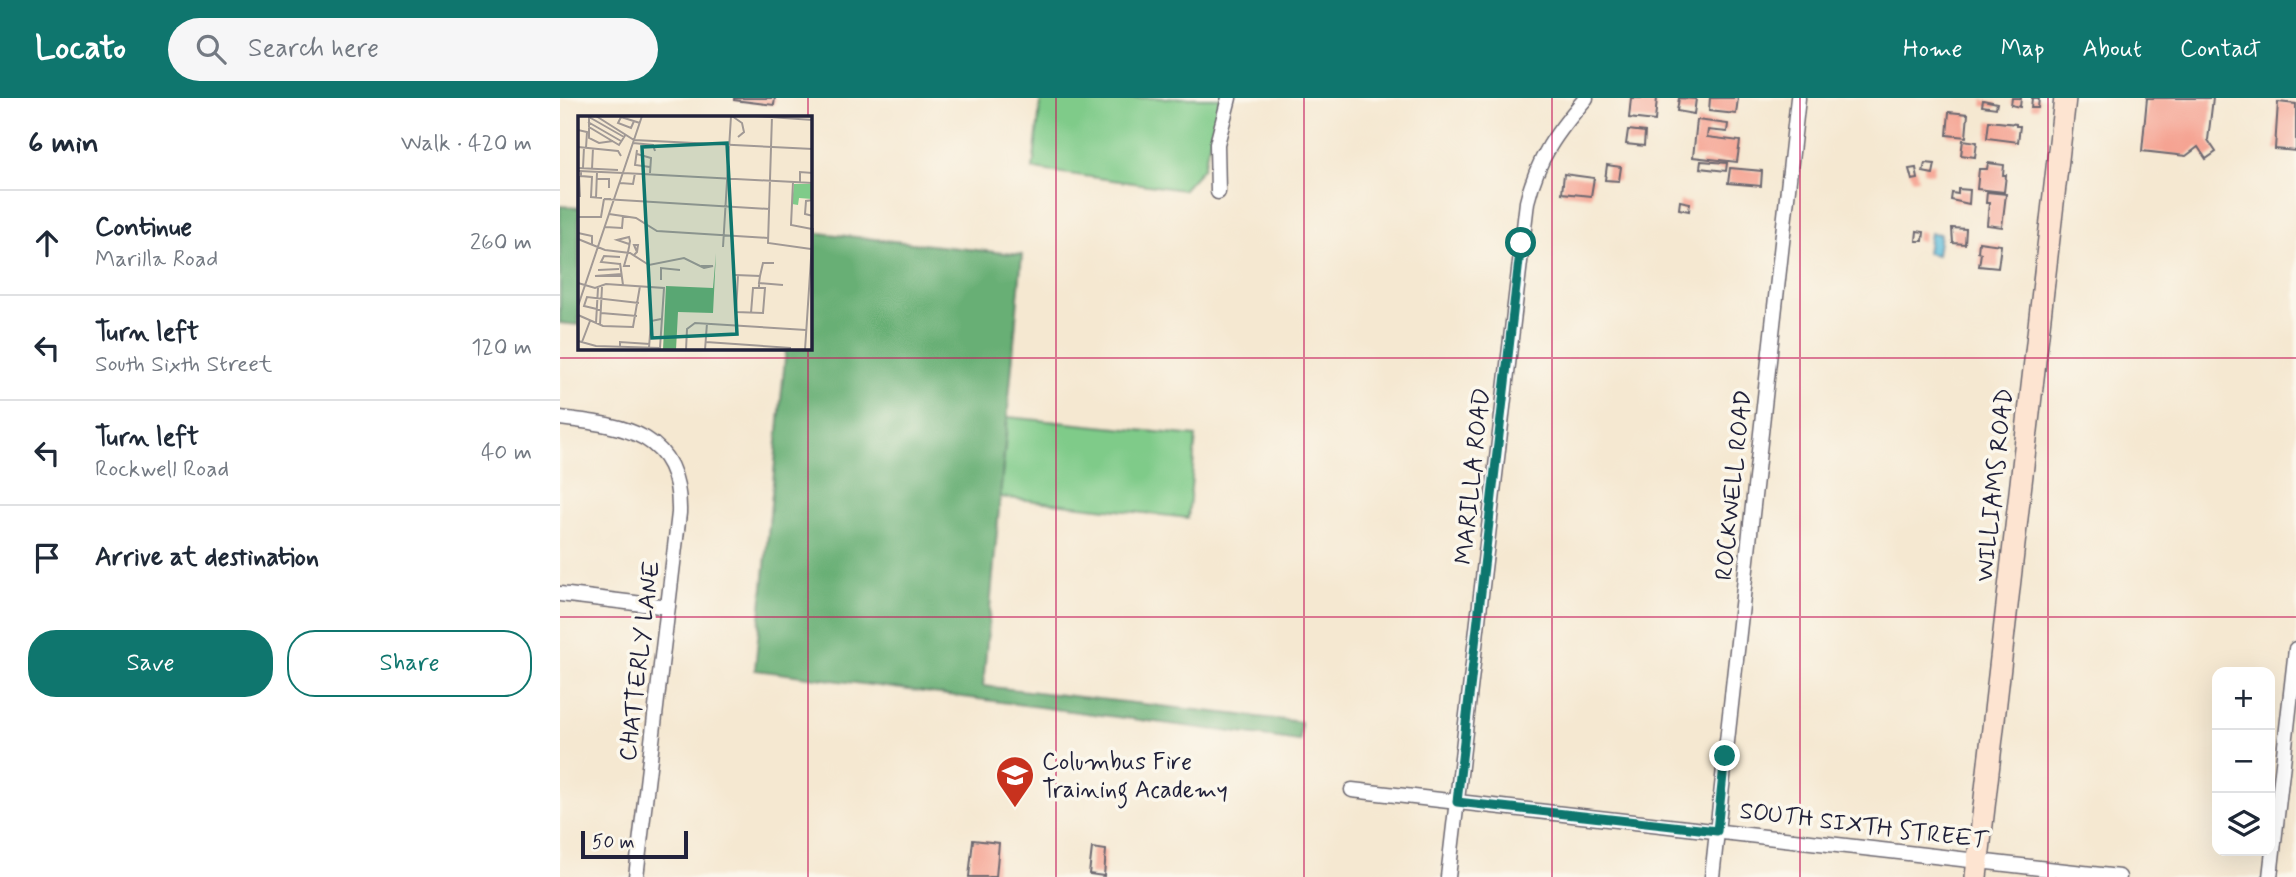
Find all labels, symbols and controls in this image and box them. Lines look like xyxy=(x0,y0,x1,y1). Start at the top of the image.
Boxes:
search box xyxy=(168,18,658,81)
text: Locato xyxy=(35,27,126,71)
icon: search xyxy=(192,30,230,68)
text: Search here xyxy=(248,32,379,66)
text: Home xyxy=(1903,34,1963,65)
text: Map xyxy=(2001,34,2045,65)
text: About xyxy=(2083,34,2142,65)
text: Contact xyxy=(2180,34,2261,65)
inset map xyxy=(578,116,812,350)
text: 6 min xyxy=(28,124,99,163)
text: Walk · 420 m xyxy=(401,129,532,159)
text: Continue xyxy=(95,211,192,245)
icon: ahead xyxy=(28,224,66,262)
route start xyxy=(1505,227,1536,258)
text: 260 m xyxy=(470,228,532,258)
text: Marilla Road xyxy=(95,245,218,275)
text: Turn left xyxy=(95,316,199,350)
icon: left xyxy=(28,329,66,367)
text: 120 m xyxy=(471,333,532,363)
text: South Sixth Street xyxy=(95,350,272,380)
street label: MARILLA ROAD xyxy=(1449,386,1498,566)
street label: WILLIAMS ROAD xyxy=(1970,387,2021,583)
street label: ROCKWELL ROAD xyxy=(1709,388,1760,582)
text: Turn left xyxy=(95,421,199,455)
icon: left xyxy=(28,434,66,472)
text: 40 m xyxy=(481,438,532,468)
text: Rockwell Road xyxy=(95,455,229,485)
icon: arrive xyxy=(28,539,66,577)
text: Arrive at destination xyxy=(95,541,319,575)
street label: CHATTERLY LANE xyxy=(613,559,668,763)
button: Save xyxy=(28,630,273,697)
button: Share xyxy=(287,630,532,697)
map controls xyxy=(2212,667,2275,856)
button: + xyxy=(2212,667,2275,730)
button: − xyxy=(2212,730,2275,793)
route end xyxy=(1709,740,1740,771)
place label: Columbus Fire Training Academy xyxy=(1042,747,1228,809)
school or university icon: Columbus Fire Training Academy xyxy=(994,754,1036,809)
button: layers xyxy=(2212,793,2275,856)
street label: SOUTH SIXTH STREET xyxy=(1738,796,1990,857)
scale bar xyxy=(581,828,688,860)
text: 50 m xyxy=(592,830,635,855)

